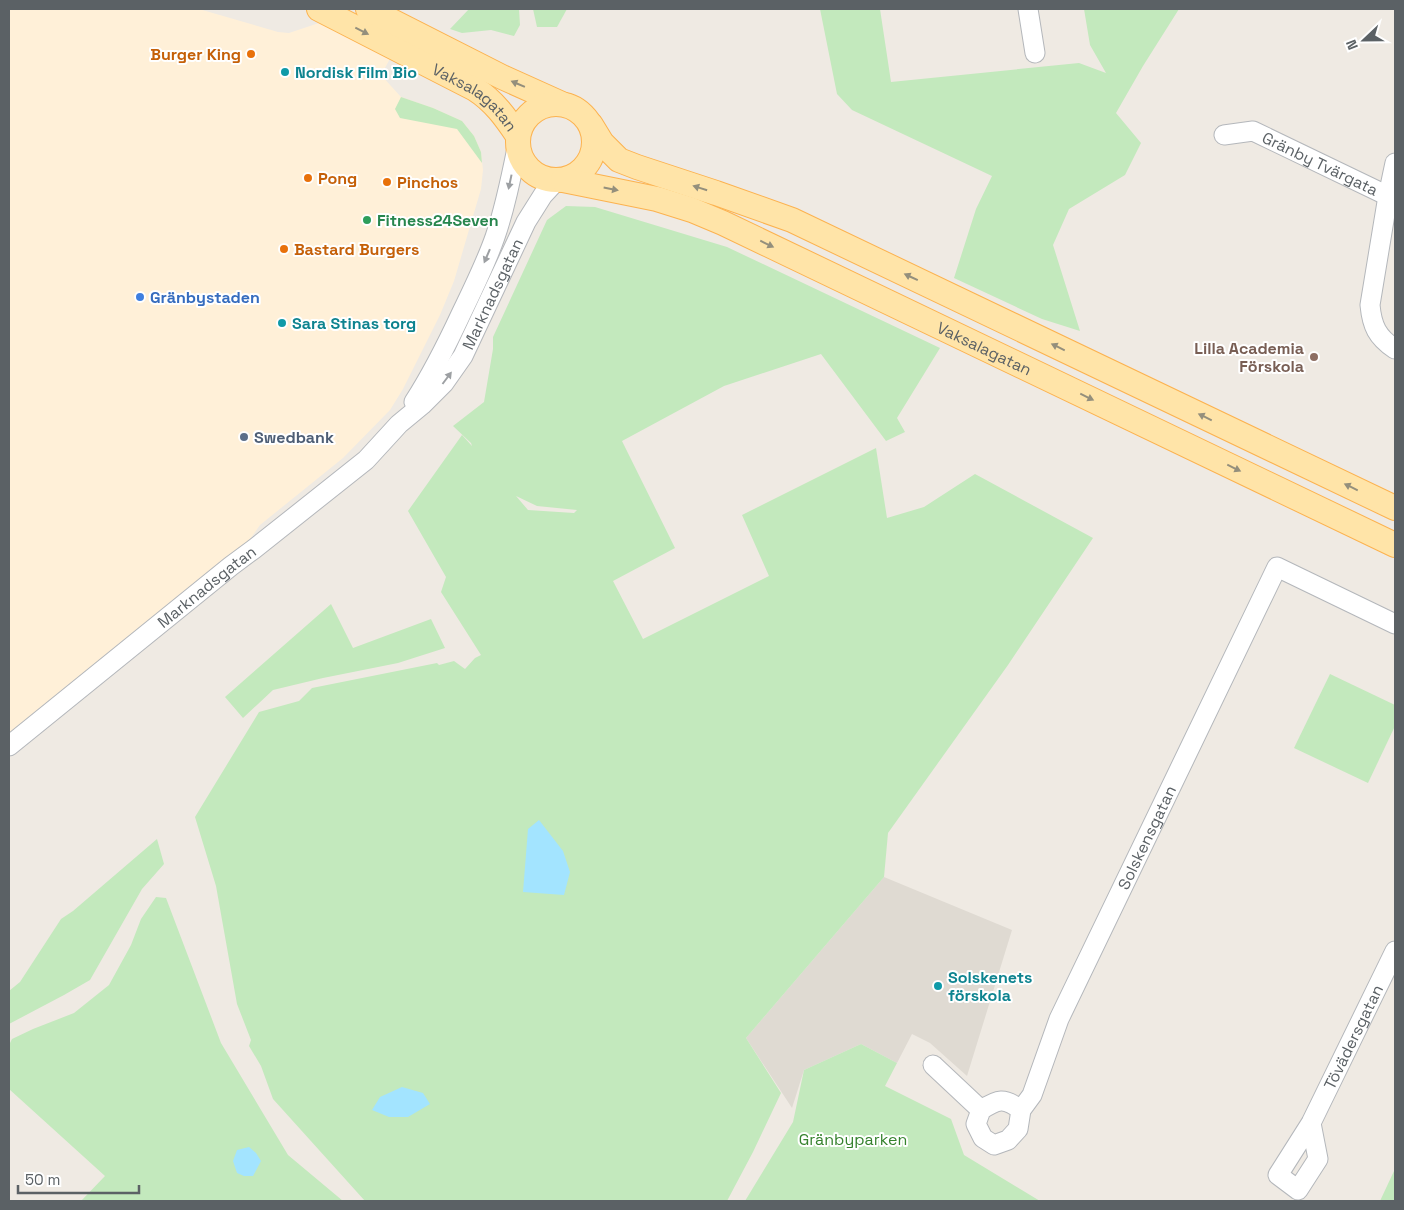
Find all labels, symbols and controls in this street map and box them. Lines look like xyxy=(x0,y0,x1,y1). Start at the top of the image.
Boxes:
north arrow xyxy=(1339,15,1389,65)
one-way arrow xyxy=(355,27,370,35)
text: N xyxy=(1342,37,1362,53)
place label: Burger King xyxy=(150,44,241,65)
marker: Burger King xyxy=(245,48,257,60)
street label: Vaksalagatan xyxy=(428,59,522,136)
place label: Nordisk Film Bio xyxy=(295,62,417,83)
marker: Nordisk Film Bio xyxy=(279,66,291,78)
one-way arrow xyxy=(511,79,525,87)
street label: Gränby Tvärgata xyxy=(1259,127,1382,201)
place label: Pong xyxy=(318,168,357,189)
marker: Pong xyxy=(302,172,314,184)
place label: Pinchos xyxy=(397,172,458,193)
one-way arrow xyxy=(506,175,514,191)
marker: Pinchos xyxy=(381,176,393,188)
one-way arrow xyxy=(692,184,707,192)
one-way arrow xyxy=(603,186,619,194)
place label: Fitness24Seven xyxy=(377,210,499,231)
marker: Fitness24Seven xyxy=(361,214,373,226)
street label: Marknadsgatan xyxy=(458,235,528,353)
place label: Bastard Burgers xyxy=(294,239,419,260)
one-way arrow xyxy=(760,240,774,248)
marker: Bastard Burgers xyxy=(278,243,290,255)
one-way arrow xyxy=(483,249,491,264)
one-way arrow xyxy=(904,273,918,281)
place label: Gränbystaden xyxy=(150,287,260,308)
marker: Gränbystaden xyxy=(134,291,146,303)
place label: Sara Stinas torg xyxy=(292,313,416,334)
marker: Sara Stinas torg xyxy=(276,317,288,329)
street label: Vaksalagatan xyxy=(933,317,1035,380)
place label: Lilla Academia Förskola xyxy=(1194,338,1304,377)
one-way arrow xyxy=(1051,343,1065,351)
marker: Lilla Academia Förskola xyxy=(1308,351,1320,363)
one-way arrow xyxy=(442,372,453,385)
one-way arrow xyxy=(1080,393,1095,401)
one-way arrow xyxy=(1198,413,1212,421)
place label: Swedbank xyxy=(254,427,334,448)
marker: Swedbank xyxy=(238,431,250,443)
one-way arrow xyxy=(1227,464,1241,472)
one-way arrow xyxy=(1344,483,1358,491)
street label: Marknadsgatan xyxy=(153,541,260,633)
street label: Solskensgatan xyxy=(1113,782,1181,893)
place label: Solskenets förskola xyxy=(948,967,1032,1006)
marker: Solskenets förskola xyxy=(932,980,944,992)
street label: Tövädersgatan xyxy=(1319,981,1388,1093)
park label: Gränbyparken xyxy=(799,1129,907,1150)
scale bar xyxy=(18,1162,139,1194)
text: 50 m xyxy=(25,1170,60,1189)

